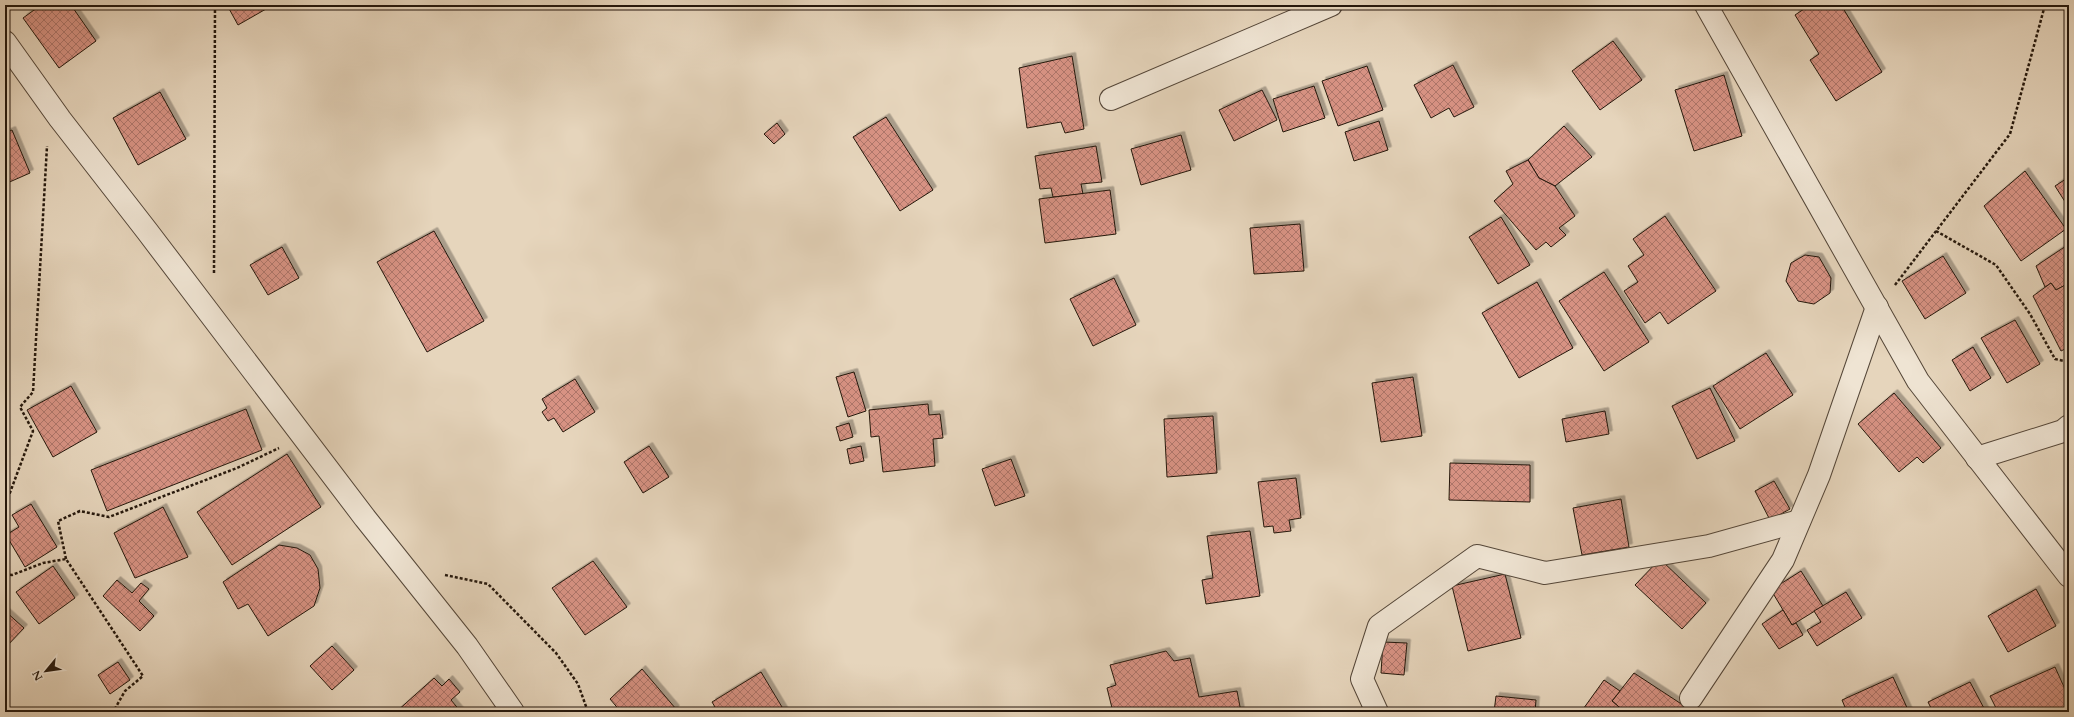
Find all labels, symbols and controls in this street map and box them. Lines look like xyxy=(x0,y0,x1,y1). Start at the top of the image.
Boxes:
north arrow xyxy=(26,651,66,691)
text: N xyxy=(29,667,47,683)

